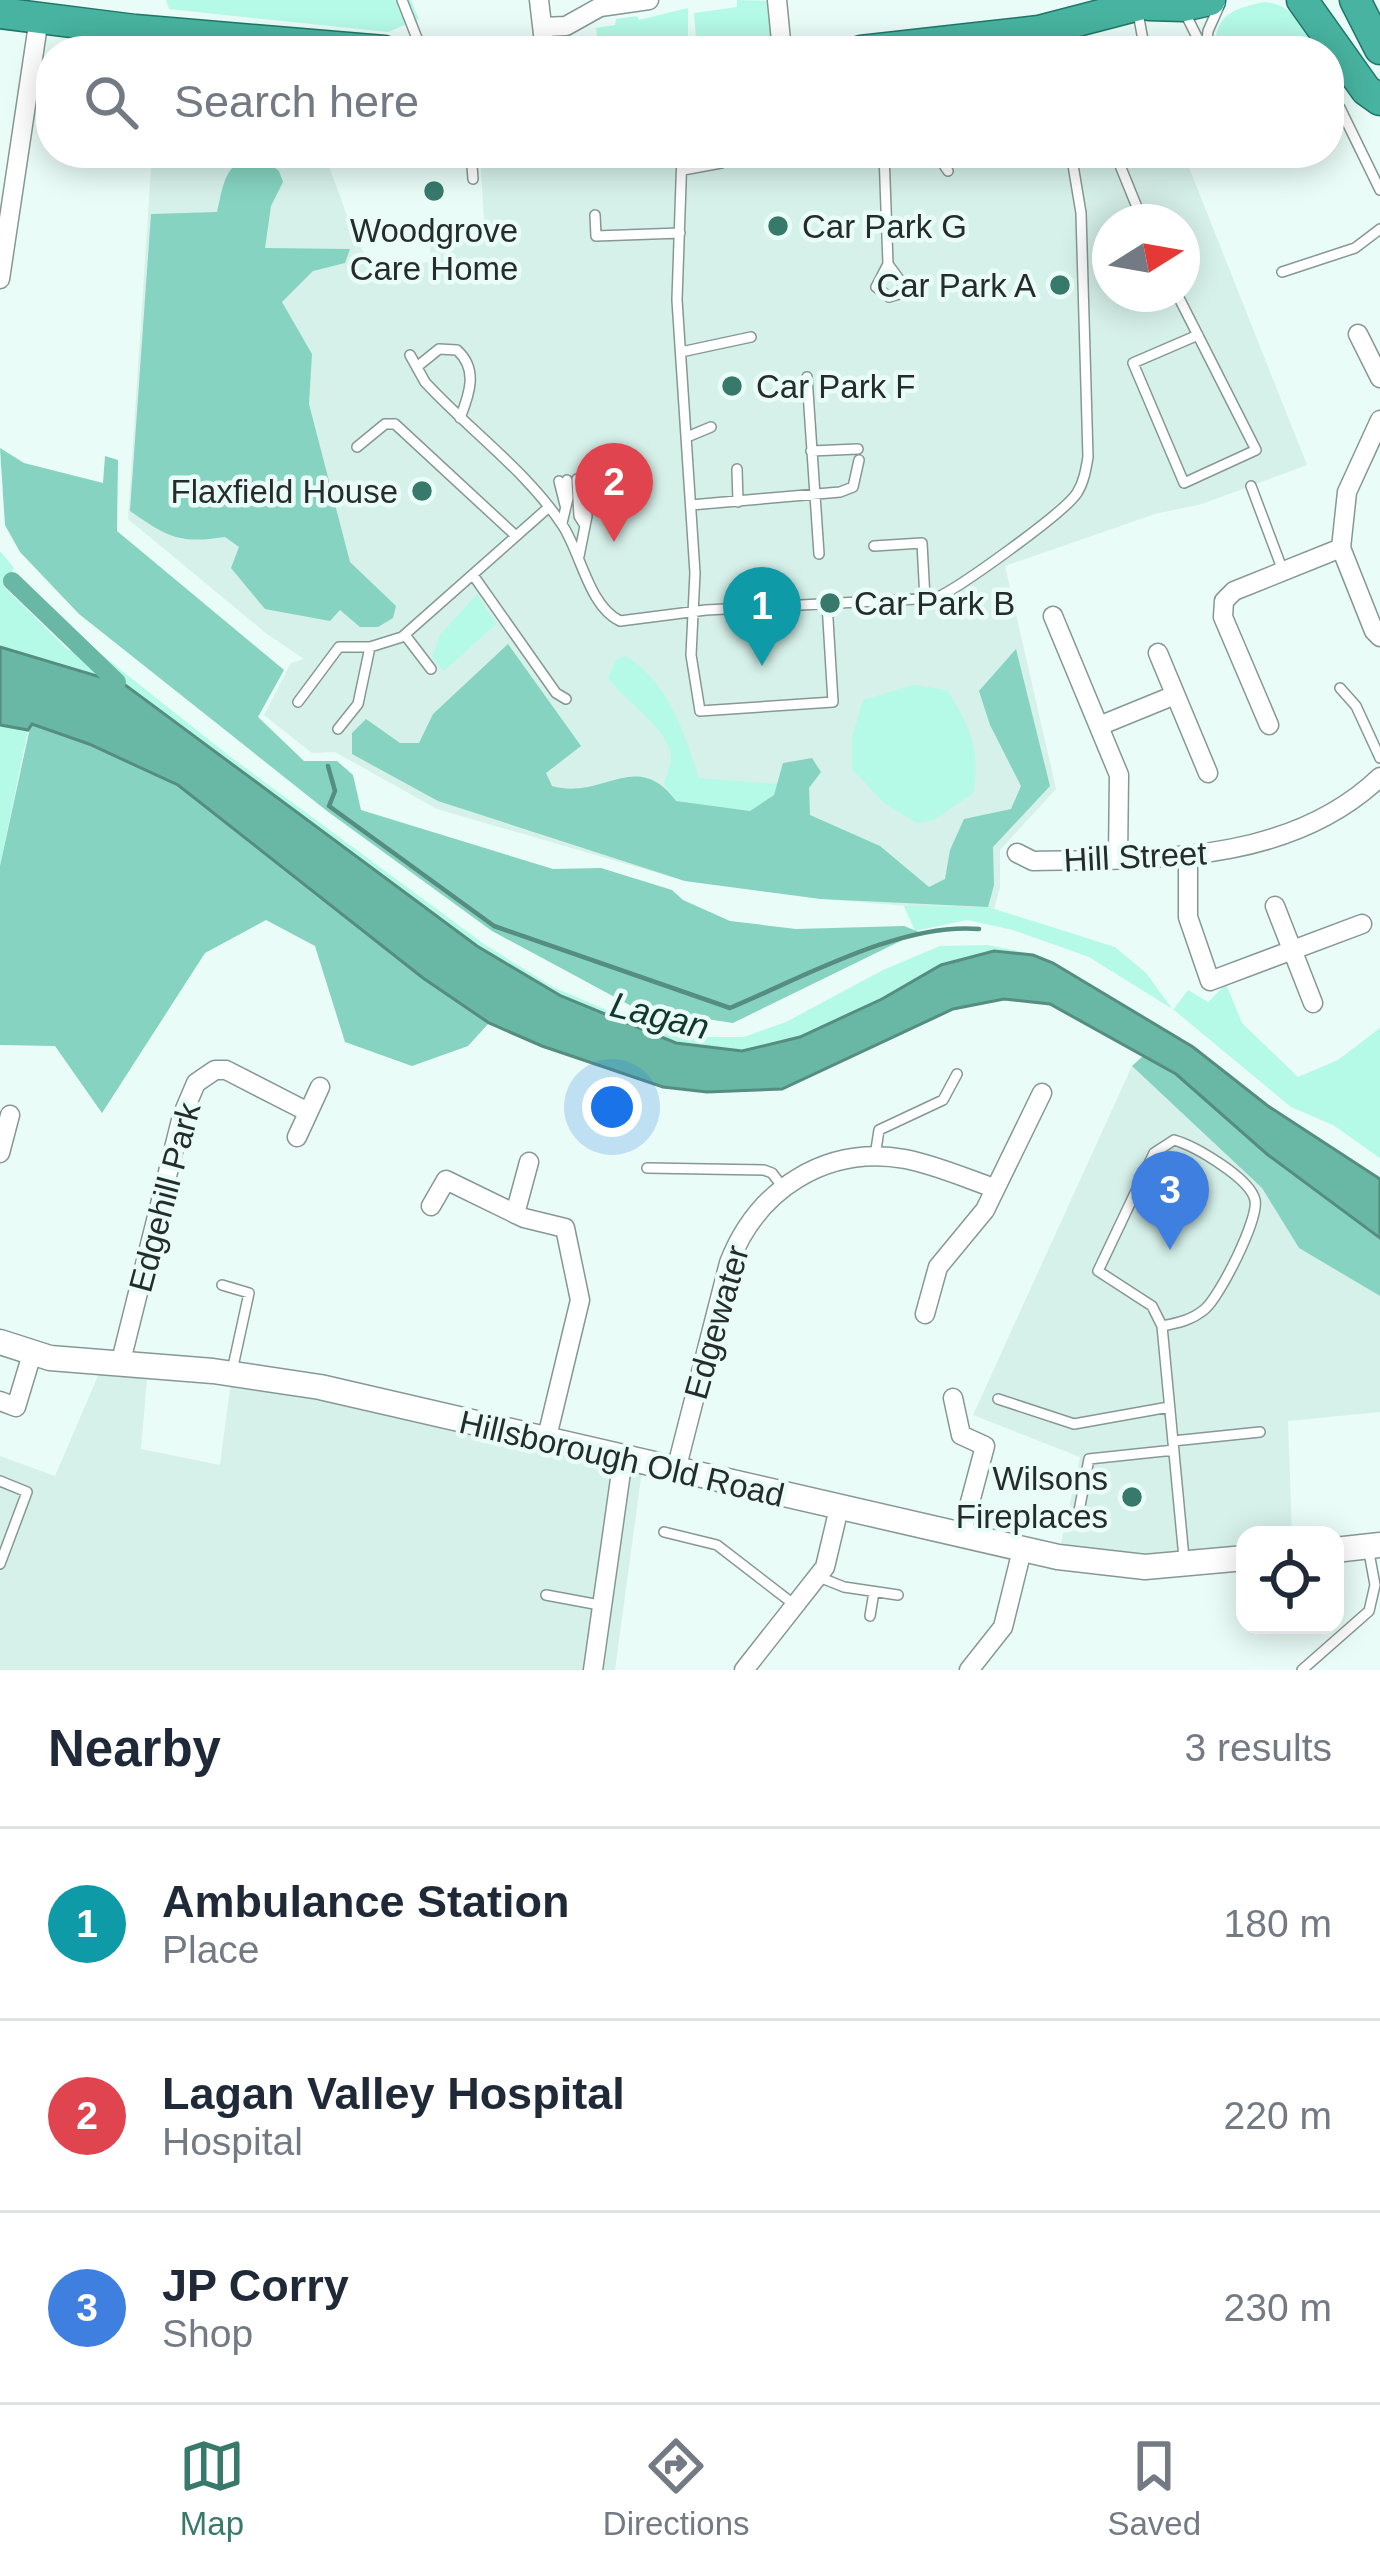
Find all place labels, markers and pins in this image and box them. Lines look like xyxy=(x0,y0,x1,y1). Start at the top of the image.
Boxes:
marker: Woodgrove Care Home xyxy=(421,178,447,204)
place label: Car Park G xyxy=(802,208,967,245)
place label: Woodgrove Care Home xyxy=(350,212,518,287)
marker: Car Park G xyxy=(765,213,791,239)
place label: Car Park A xyxy=(876,267,1036,304)
marker: Car Park A xyxy=(1047,272,1073,298)
place label: Car Park F xyxy=(756,368,916,405)
marker: Car Park F xyxy=(719,373,745,399)
pin: 2 xyxy=(575,443,653,542)
place label: Flaxfield House xyxy=(171,473,398,510)
marker: Flaxfield House xyxy=(409,478,435,504)
pin: 1 xyxy=(723,567,801,666)
place label: Car Park B xyxy=(854,585,1015,622)
marker: Car Park B xyxy=(817,590,843,616)
pin: 3 xyxy=(1131,1151,1209,1250)
place label: Wilsons Fireplaces xyxy=(956,1460,1108,1535)
marker: Wilsons Fireplaces xyxy=(1119,1484,1145,1510)

